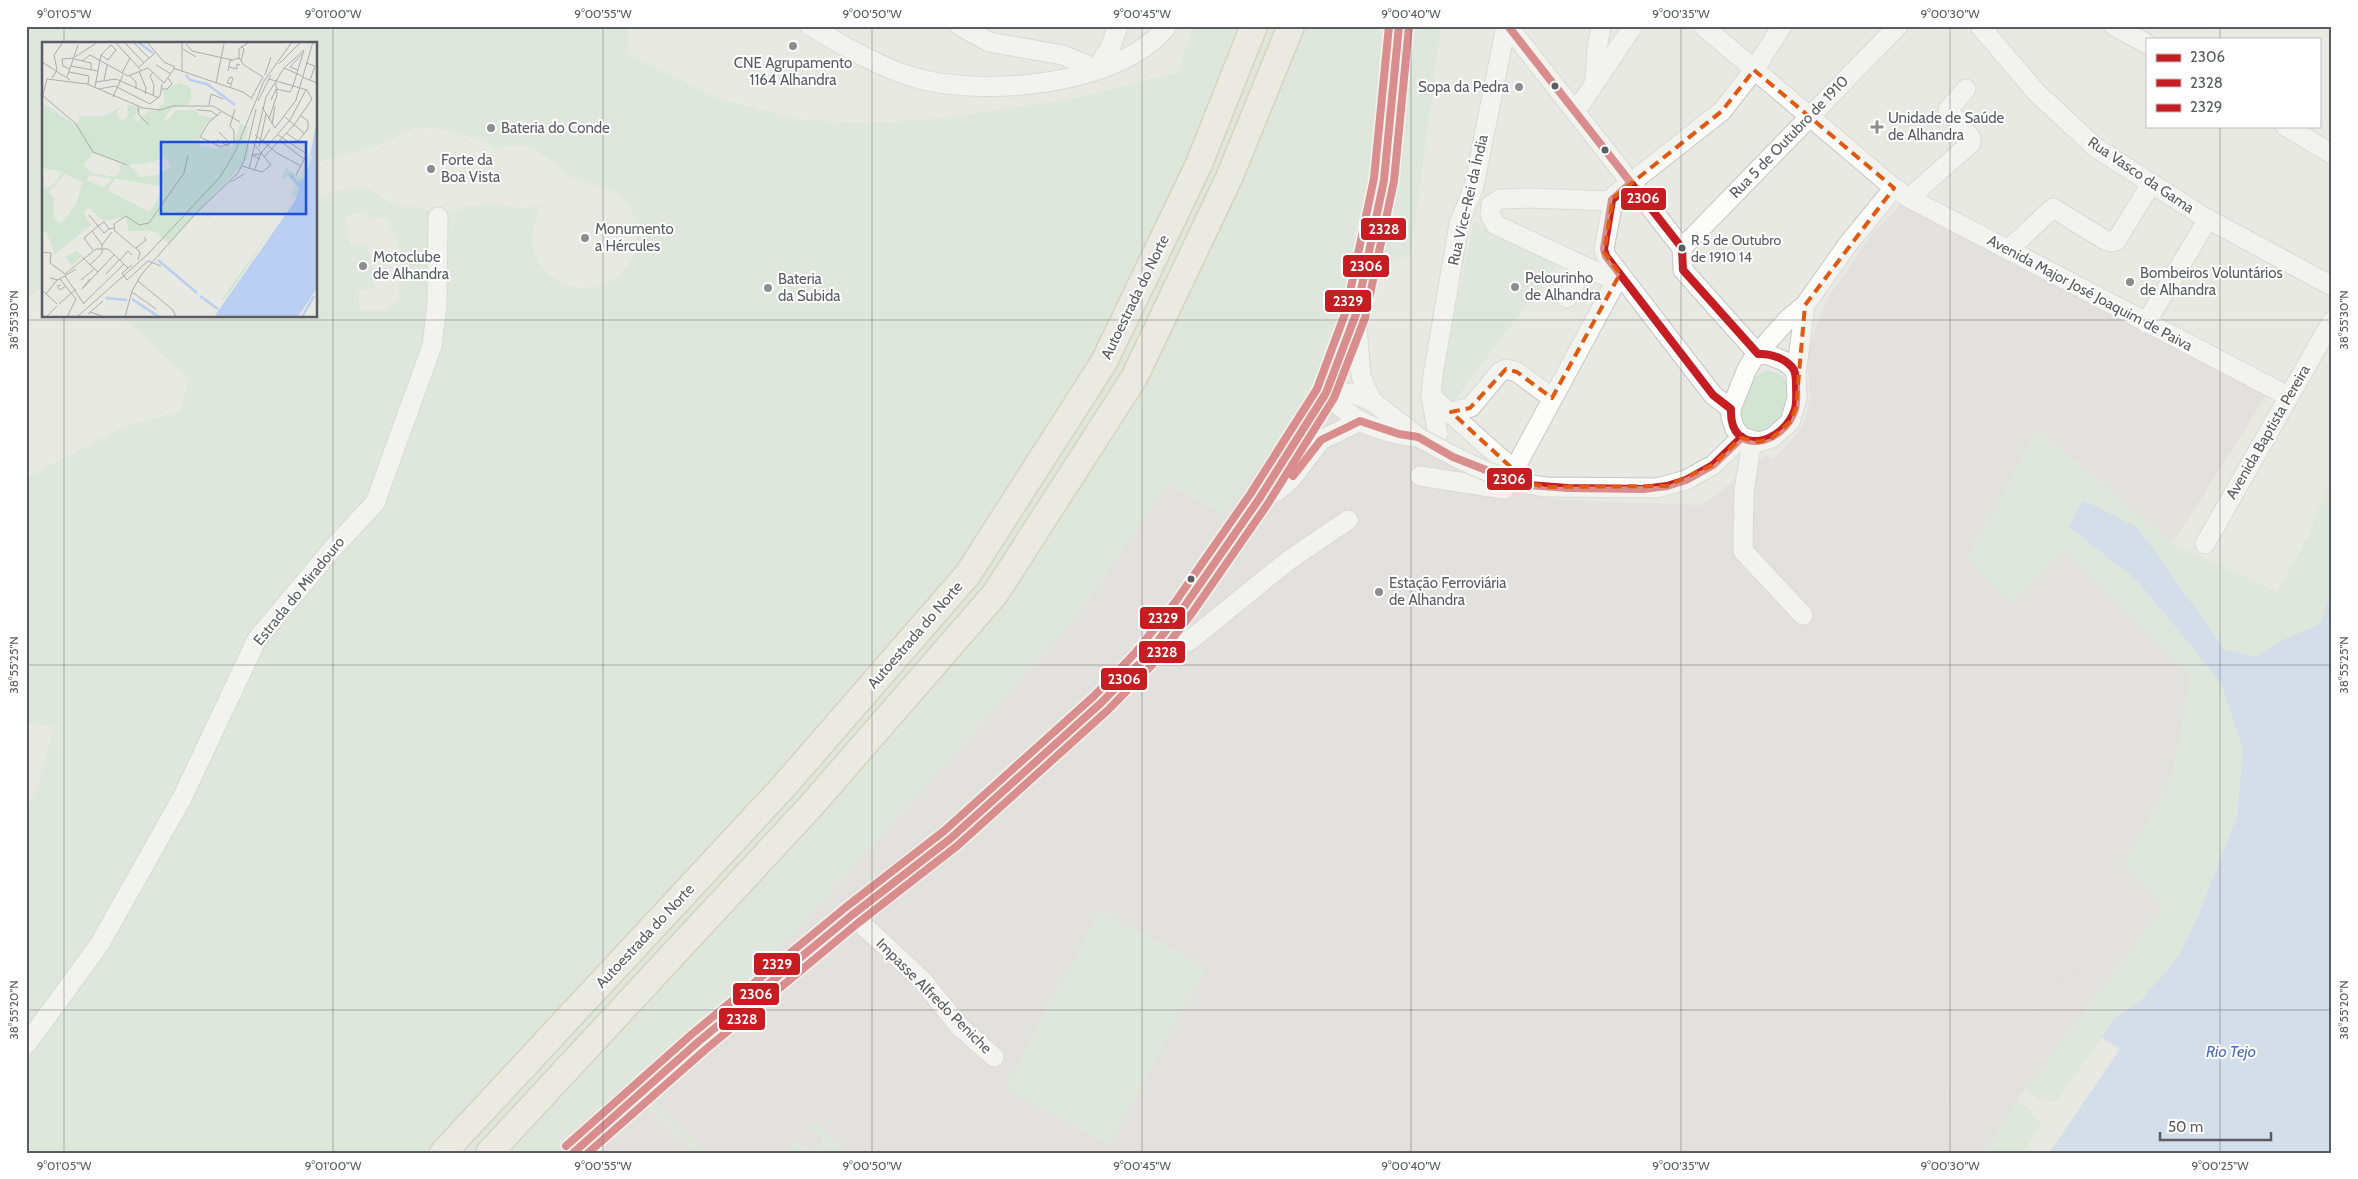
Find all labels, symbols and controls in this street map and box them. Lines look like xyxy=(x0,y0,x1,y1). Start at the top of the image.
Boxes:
text: 9°01'05"W xyxy=(37,6,92,21)
text: 9°01'00"W xyxy=(305,6,362,21)
text: 9°00'55"W xyxy=(574,6,632,21)
text: 9°00'50"W xyxy=(842,6,902,21)
text: 9°00'45"W xyxy=(1113,6,1171,21)
text: 9°00'40"W xyxy=(1381,6,1441,21)
text: 9°00'35"W xyxy=(1652,6,1710,21)
text: 9°00'30"W xyxy=(1920,6,1980,21)
legend xyxy=(2146,38,2320,128)
marker: CNE Agrupamento 1164 Alhandra xyxy=(787,40,799,52)
inset map xyxy=(42,42,318,318)
text: 2306 xyxy=(2190,48,2225,66)
place label: CNE Agrupamento 1164 Alhandra xyxy=(734,54,852,89)
street label: Rua 5 de Outubro de 1910 xyxy=(1726,72,1852,202)
text: 2328 xyxy=(2190,74,2223,92)
place label: Sopa da Pedra xyxy=(1418,78,1510,96)
marker: Sopa da Pedra xyxy=(1513,81,1525,93)
unlabelled marker xyxy=(1550,81,1560,91)
text: 2329 xyxy=(2190,98,2222,116)
place label: Unidade de Saúde de Alhandra xyxy=(1888,109,2005,144)
place label: Bateria do Conde xyxy=(501,119,610,137)
marker: Unidade de Saúde de Alhandra xyxy=(1870,120,1884,134)
marker: Bateria do Conde xyxy=(485,122,497,134)
street label: Rua Vice-Rei da Índia xyxy=(1443,132,1492,267)
street label: Rua Vasco da Gama xyxy=(2085,133,2198,218)
unlabelled marker xyxy=(1600,145,1610,155)
place label: Forte da Boa Vista xyxy=(441,151,501,186)
marker: Forte da Boa Vista xyxy=(425,163,437,175)
line badge: 2306 xyxy=(1620,187,1667,211)
text: 2306 xyxy=(1627,189,1659,207)
line badge: 2328 xyxy=(1360,217,1407,241)
place label: Monumento a Hércules xyxy=(595,220,674,255)
text: 2328 xyxy=(1369,220,1399,238)
place label: R 5 de Outubro de 1910 14 xyxy=(1691,231,1782,266)
street label: Avenida Major José Joaquim de Paiva xyxy=(1984,231,2196,355)
marker: Monumento a Hércules xyxy=(579,232,591,244)
street label: Autoestrada do Norte xyxy=(1097,232,1173,362)
marker: R 5 de Outubro de 1910 14 xyxy=(1677,243,1687,253)
place label: Motoclube de Alhandra xyxy=(373,248,450,283)
line badge: 2306 xyxy=(1342,254,1390,278)
text: 2306 xyxy=(1350,257,1382,275)
marker: Motoclube de Alhandra xyxy=(357,260,369,272)
place label: Bombeiros Voluntários de Alhandra xyxy=(2140,264,2283,299)
place label: Pelourinho de Alhandra xyxy=(1525,269,1602,304)
place label: Bateria da Subida xyxy=(778,270,841,305)
marker: Bombeiros Voluntários de Alhandra xyxy=(2124,276,2136,288)
marker: Pelourinho de Alhandra xyxy=(1509,281,1521,293)
marker: Bateria da Subida xyxy=(762,282,774,294)
line badge: 2329 xyxy=(1324,289,1372,313)
text: 38°55'30"N xyxy=(6,290,21,350)
text: 38°55'30"N xyxy=(2336,290,2351,350)
text: 2329 xyxy=(1333,292,1363,310)
street label: Avenida Baptista Pereira xyxy=(2222,361,2314,502)
line badge: 2306 xyxy=(1486,467,1533,491)
text: 2306 xyxy=(1493,470,1525,488)
street label: Estrada do Miradouro xyxy=(250,533,348,649)
unlabelled marker xyxy=(1186,574,1196,584)
place label: Estação Ferroviária de Alhandra xyxy=(1389,574,1507,609)
street label: Autoestrada do Norte xyxy=(864,578,967,692)
marker: Estação Ferroviária de Alhandra xyxy=(1373,586,1385,598)
line badge: 2329 xyxy=(1139,606,1186,630)
text: 2329 xyxy=(1148,609,1178,627)
text: 38°55'25"N xyxy=(6,636,21,694)
text: 38°55'25"N xyxy=(2336,636,2351,694)
line badge: 2328 xyxy=(1138,640,1186,664)
text: 2328 xyxy=(1147,643,1177,661)
line badge: 2306 xyxy=(1100,667,1148,691)
text: 2306 xyxy=(1108,670,1140,688)
street label: Autoestrada do Norte xyxy=(592,880,698,992)
street label: Impasse Alfredo Peniche xyxy=(872,934,996,1058)
line badge: 2329 xyxy=(753,952,801,976)
text: 2329 xyxy=(762,955,792,973)
text: 38°55'20"N xyxy=(6,980,21,1040)
text: 38°55'20"N xyxy=(2336,980,2351,1040)
line badge: 2306 xyxy=(732,982,780,1006)
text: 2306 xyxy=(740,985,772,1003)
line badge: 2328 xyxy=(718,1007,766,1031)
text: 2328 xyxy=(727,1010,757,1028)
water label: Rio Tejo xyxy=(2206,1042,2256,1061)
scale bar xyxy=(2160,1109,2272,1141)
text: 50 m xyxy=(2168,1118,2203,1136)
text: 9°01'05"W xyxy=(37,1158,92,1173)
text: 9°01'00"W xyxy=(305,1158,362,1173)
text: 9°00'55"W xyxy=(574,1158,632,1173)
text: 9°00'50"W xyxy=(842,1158,902,1173)
text: 9°00'45"W xyxy=(1113,1158,1171,1173)
text: 9°00'40"W xyxy=(1381,1158,1441,1173)
text: 9°00'35"W xyxy=(1652,1158,1710,1173)
text: 9°00'30"W xyxy=(1920,1158,1980,1173)
text: 9°00'25"W xyxy=(2191,1158,2249,1173)

